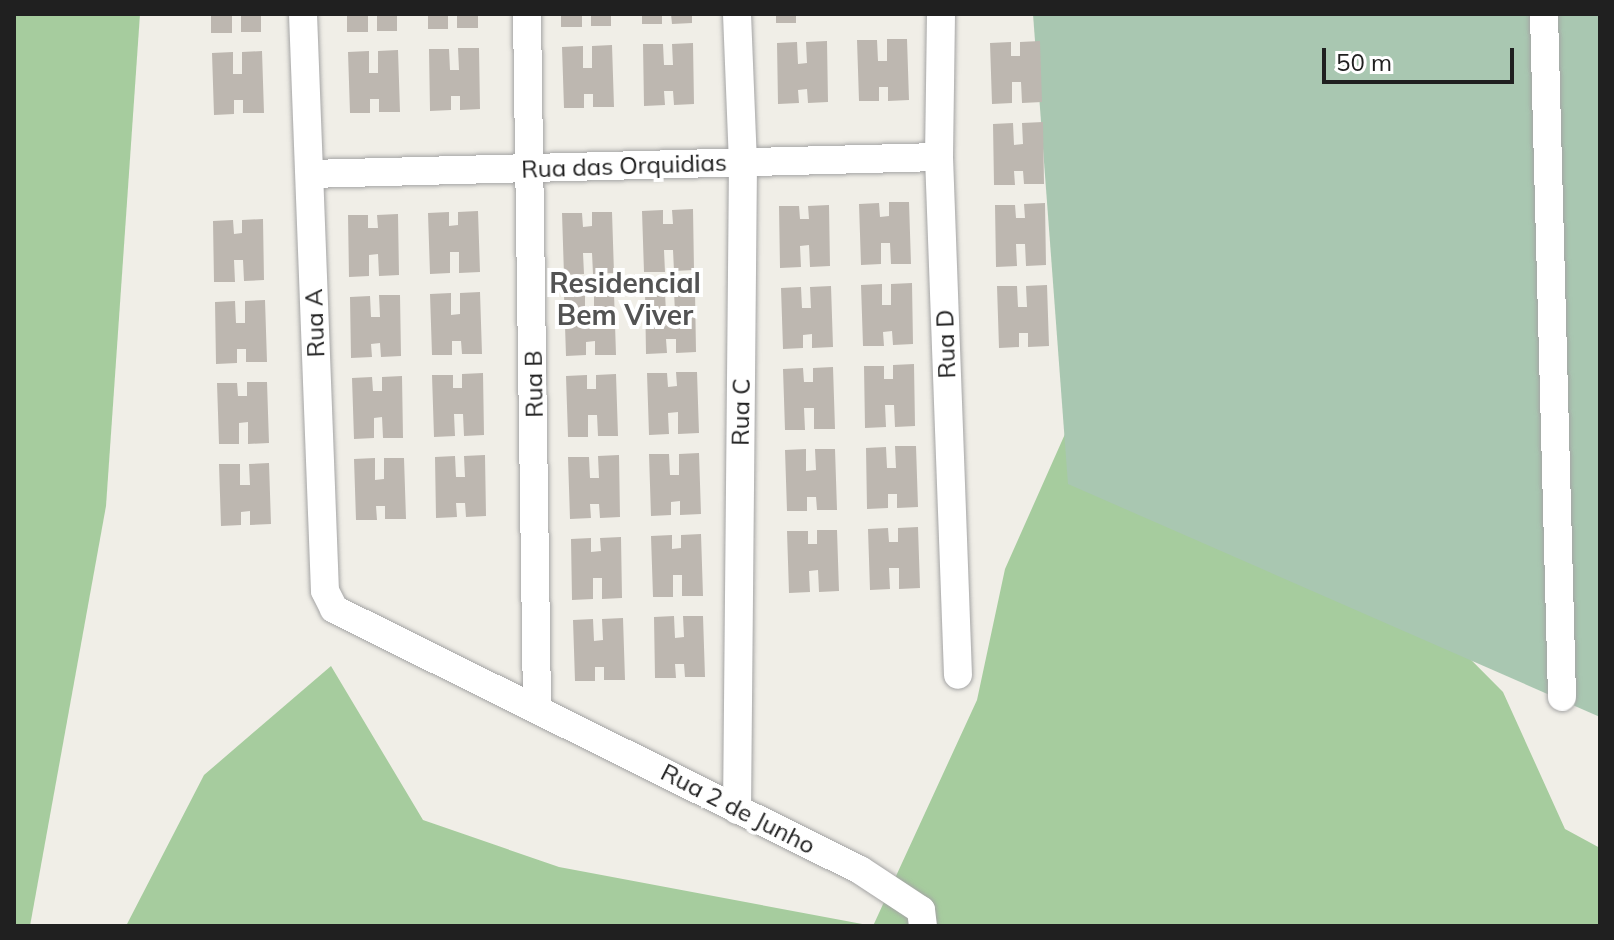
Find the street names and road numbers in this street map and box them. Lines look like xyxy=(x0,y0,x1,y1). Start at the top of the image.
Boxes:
street label: Rua das Orquidias xyxy=(521,148,727,184)
street label: Rua A xyxy=(299,288,331,358)
street label: Rua D xyxy=(930,309,962,379)
street label: Rua B xyxy=(519,350,549,418)
street label: Rua C xyxy=(726,378,756,446)
street label: Rua 2 de Junho xyxy=(656,758,820,860)

